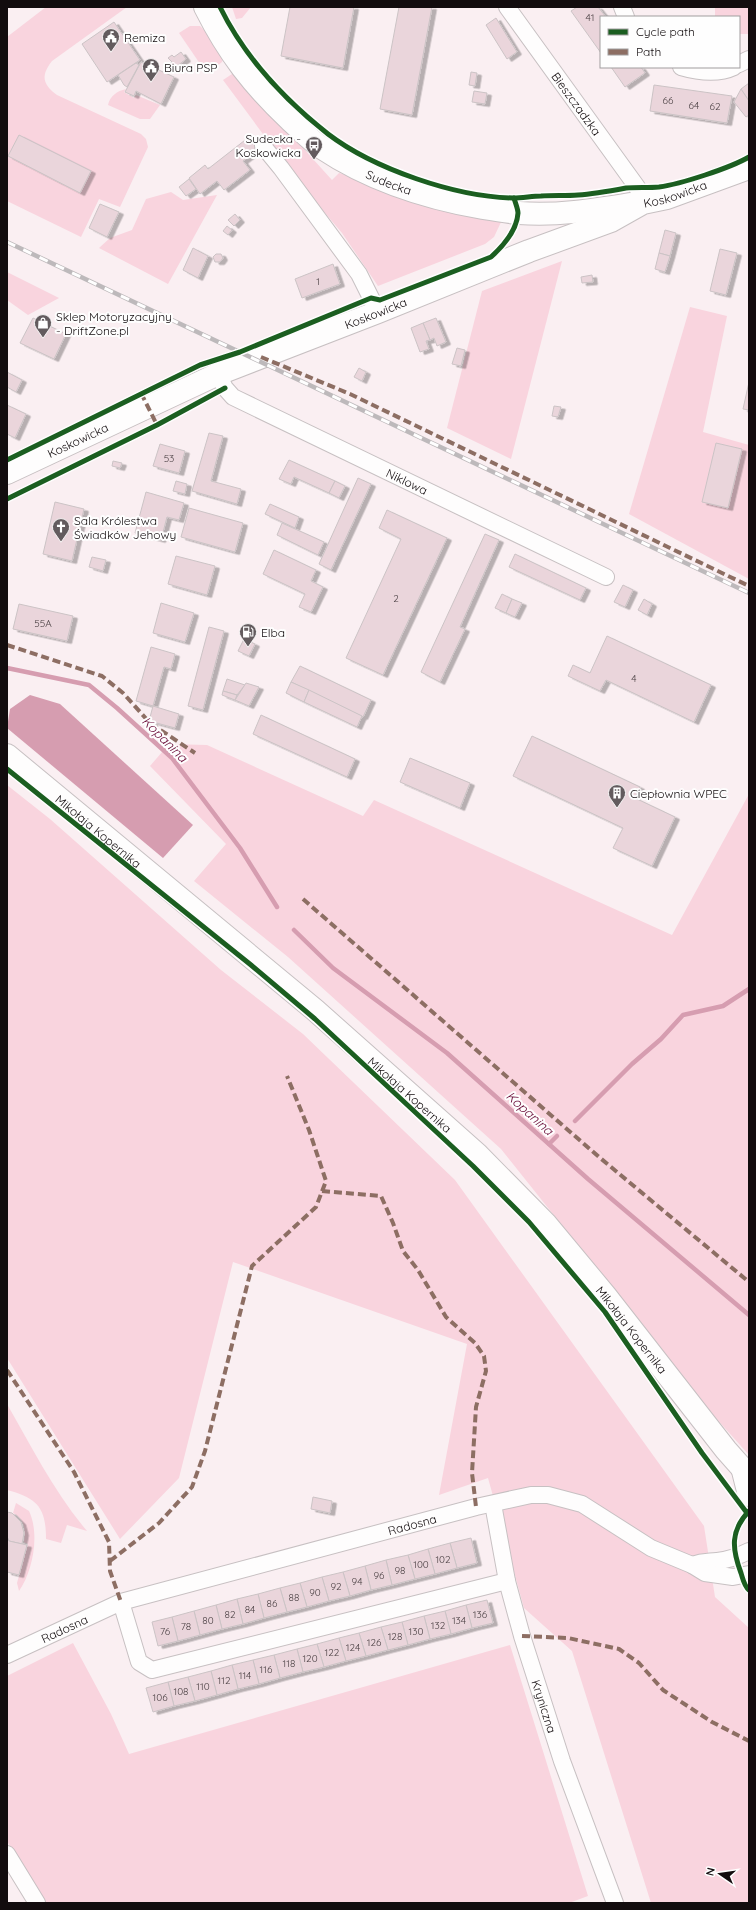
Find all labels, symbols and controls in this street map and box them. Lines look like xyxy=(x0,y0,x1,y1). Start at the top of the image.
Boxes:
house number: 41 xyxy=(586,11,594,24)
legend xyxy=(600,16,740,68)
text: Cycle path xyxy=(636,24,695,39)
public building icon: Remiza xyxy=(101,27,121,52)
place label: Remiza xyxy=(124,30,165,45)
text: Path xyxy=(636,44,661,59)
public building icon: Biura PSP xyxy=(141,57,161,82)
place label: Biura PSP xyxy=(164,60,217,75)
street label: Bieszczadzka xyxy=(549,69,605,138)
house number: 66 xyxy=(663,94,674,107)
house number: 64 xyxy=(689,99,699,112)
house number: 62 xyxy=(710,100,721,113)
place label: Sudecka - Koskowicka xyxy=(235,131,301,160)
bus stop icon: Sudecka - Koskowicka xyxy=(304,135,324,160)
street label: Sudecka xyxy=(364,166,414,197)
street label: Koskowicka xyxy=(642,177,709,210)
house number: 1 xyxy=(316,275,320,288)
street label: Koskowicka xyxy=(342,294,409,332)
place label: Sklep Motoryzacyjny - DriftZone.pl xyxy=(56,309,172,338)
shop icon: Sklep Motoryzacyjny - DriftZone.pl xyxy=(33,313,53,338)
street label: Koskowicka xyxy=(45,419,111,461)
house number: 53 xyxy=(164,452,174,465)
street label: Niklowa xyxy=(384,465,430,497)
place label: Sala Królestwa Świadków Jehowy xyxy=(74,513,176,542)
church icon: Sala Królestwa Świadków Jehowy xyxy=(51,517,71,542)
house number: 2 xyxy=(393,592,399,605)
house number: 55A xyxy=(34,617,52,630)
fuel station icon: Elba xyxy=(238,622,258,647)
place label: Elba xyxy=(261,625,285,640)
house number: 4 xyxy=(631,672,637,685)
water label: Kopanina xyxy=(139,713,192,766)
building icon: Ciepłownia WPEC xyxy=(607,783,627,808)
place label: Ciepłownia WPEC xyxy=(630,786,727,801)
street label: Mikołaja Kopernika xyxy=(53,791,145,871)
street label: Mikołaja Kopernika xyxy=(365,1053,455,1136)
water label: Kopanina xyxy=(503,1088,558,1139)
street label: Mikołaja Kopernika xyxy=(593,1283,671,1376)
street label: Radosna xyxy=(386,1510,438,1538)
house number: 102 xyxy=(435,1553,451,1566)
house number: 100 xyxy=(413,1558,429,1571)
house number: 98 xyxy=(395,1564,405,1577)
house number: 96 xyxy=(374,1569,385,1582)
house number: 94 xyxy=(352,1575,362,1588)
house number: 92 xyxy=(330,1580,342,1593)
house number: 90 xyxy=(309,1586,321,1599)
house number: 88 xyxy=(289,1591,299,1604)
house number: 86 xyxy=(267,1597,278,1610)
house number: 84 xyxy=(245,1603,255,1616)
house number: 82 xyxy=(225,1608,236,1621)
house number: 136 xyxy=(473,1608,488,1621)
street label: Radosna xyxy=(38,1611,90,1646)
house number: 80 xyxy=(202,1614,214,1627)
house number: 134 xyxy=(452,1614,466,1627)
house number: 132 xyxy=(431,1619,446,1632)
house number: 78 xyxy=(181,1620,191,1633)
house number: 76 xyxy=(160,1625,171,1638)
house number: 130 xyxy=(409,1625,423,1638)
house number: 128 xyxy=(388,1630,402,1643)
house number: 126 xyxy=(367,1636,382,1649)
house number: 124 xyxy=(346,1641,360,1654)
house number: 122 xyxy=(325,1646,340,1659)
house number: 120 xyxy=(302,1652,318,1665)
house number: 118 xyxy=(283,1657,295,1670)
house number: 116 xyxy=(260,1663,273,1676)
house number: 114 xyxy=(239,1669,251,1682)
house number: 112 xyxy=(218,1674,231,1687)
street label: Kryniczna xyxy=(529,1678,560,1735)
house number: 110 xyxy=(196,1680,210,1693)
house number: 108 xyxy=(173,1685,189,1698)
house number: 106 xyxy=(152,1691,168,1704)
north arrow xyxy=(700,1854,740,1894)
text: N xyxy=(703,1866,718,1877)

